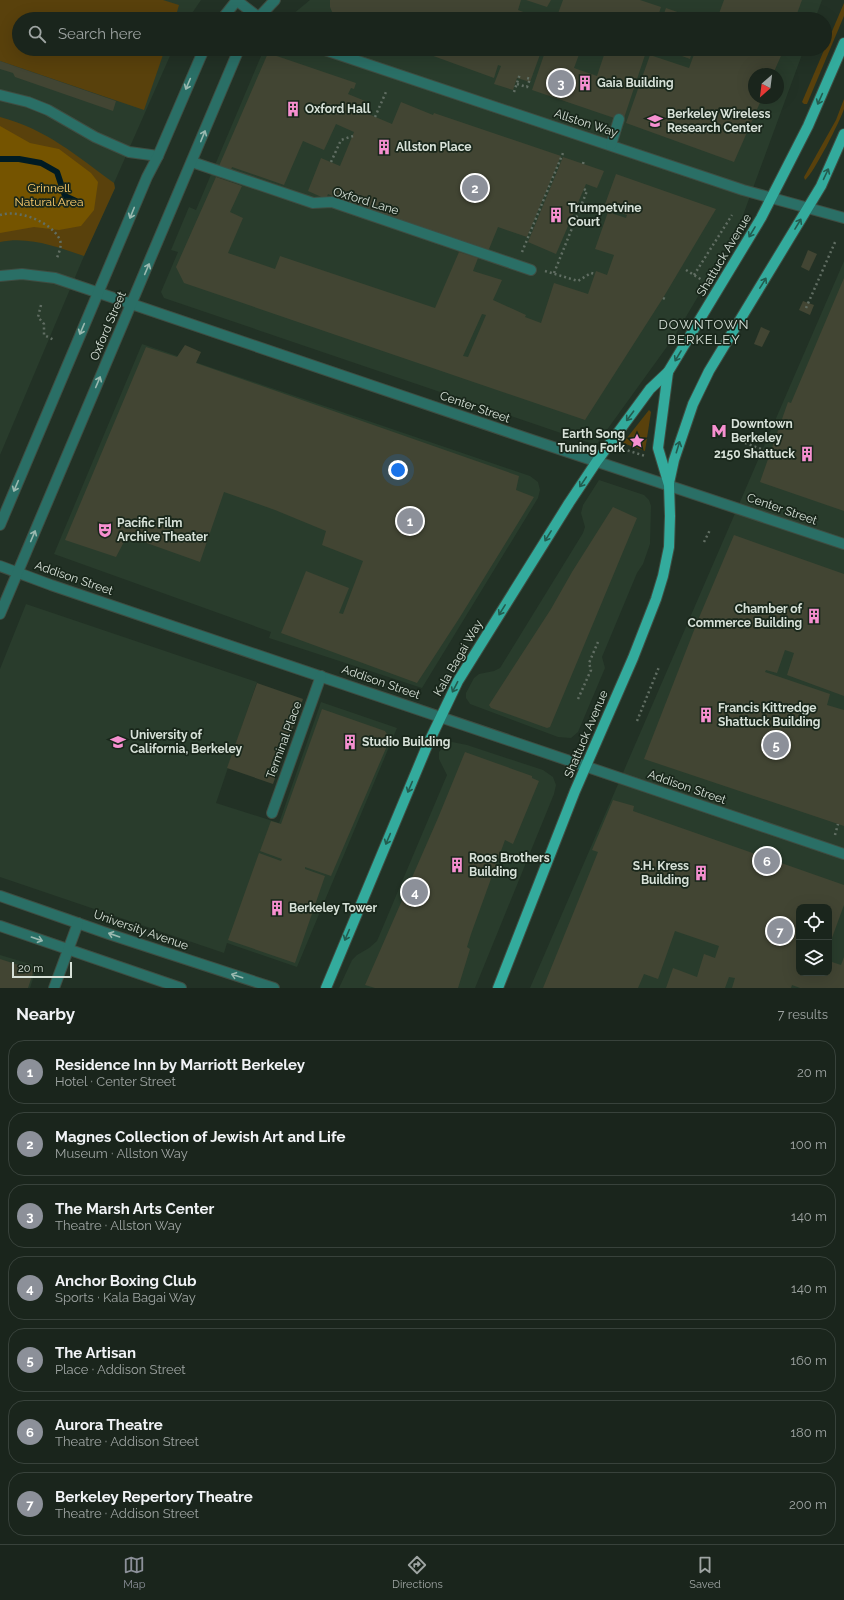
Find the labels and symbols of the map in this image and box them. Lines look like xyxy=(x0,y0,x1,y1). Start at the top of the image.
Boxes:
pin: 3 xyxy=(548,68,574,98)
north arrow xyxy=(748,68,784,104)
building icon: Gaia Building xyxy=(576,74,594,92)
place label: Gaia Building xyxy=(597,76,674,90)
one-way arrow xyxy=(184,78,191,90)
one-way arrow xyxy=(816,93,823,105)
building icon: Oxford Hall xyxy=(284,100,302,118)
place label: Oxford Hall xyxy=(305,102,371,116)
street label: Allston Way xyxy=(552,106,620,140)
place label: Berkeley Wireless Research Center xyxy=(667,107,770,135)
school or university icon: Berkeley Wireless Research Center xyxy=(646,112,664,130)
one-way arrow xyxy=(200,131,207,143)
building icon: Allston Place xyxy=(375,138,393,156)
place label: Allston Place xyxy=(396,140,472,154)
one-way arrow xyxy=(823,169,830,181)
pin: 2 xyxy=(462,173,488,203)
park label: Grinnell Natural Area xyxy=(15,181,83,209)
street label: Oxford Lane xyxy=(331,184,401,218)
place label: Trumpetvine Court xyxy=(568,201,642,229)
one-way arrow xyxy=(128,206,135,218)
building icon: Trumpetvine Court xyxy=(547,206,565,224)
street label: Shattuck Avenue xyxy=(694,211,754,299)
one-way arrow xyxy=(794,219,802,230)
one-way arrow xyxy=(748,226,756,238)
one-way arrow xyxy=(144,263,151,275)
one-way arrow xyxy=(759,277,767,289)
street label: Oxford Street xyxy=(87,289,129,363)
district label: DOWNTOWN BERKELEY xyxy=(658,317,750,347)
one-way arrow xyxy=(78,322,85,334)
one-way arrow xyxy=(674,350,682,362)
one-way arrow xyxy=(94,377,102,389)
street label: Center Street xyxy=(438,388,512,426)
one-way arrow xyxy=(626,411,634,422)
place label: Downtown Berkeley xyxy=(731,417,793,445)
metro station icon: Downtown Berkeley xyxy=(710,422,728,440)
place label: Earth Song Tuning Fork xyxy=(558,427,625,455)
place icon: Earth Song Tuning Fork xyxy=(628,432,646,450)
one-way arrow xyxy=(675,441,682,454)
building icon: 2150 Shattuck xyxy=(798,445,816,463)
place label: 2150 Shattuck xyxy=(714,447,795,461)
your location xyxy=(388,460,408,480)
one-way arrow xyxy=(579,476,587,487)
one-way arrow xyxy=(12,479,20,491)
street label: Center Street xyxy=(745,490,819,528)
pin: 1 xyxy=(397,506,423,536)
place label: Pacific Film Archive Theater xyxy=(117,516,208,544)
theatre icon: Pacific Film Archive Theater xyxy=(96,521,114,539)
one-way arrow xyxy=(544,530,552,541)
one-way arrow xyxy=(29,531,37,543)
street label: Addison Street xyxy=(33,558,115,598)
place label: Chamber of Commerce Building xyxy=(688,602,803,630)
one-way arrow xyxy=(497,604,505,616)
building icon: Chamber of Commerce Building xyxy=(805,607,823,625)
street label: Kala Bagai Way xyxy=(431,617,486,699)
street label: Addison Street xyxy=(340,662,422,702)
one-way arrow xyxy=(451,681,458,693)
street label: Shattuck Avenue xyxy=(561,688,611,780)
street label: Terminal Place xyxy=(264,699,304,781)
place label: Francis Kittredge Shattuck Building xyxy=(718,701,820,729)
building icon: Francis Kittredge Shattuck Building xyxy=(697,706,715,724)
place label: University of California, Berkeley xyxy=(130,728,242,756)
pin: 5 xyxy=(763,730,789,760)
school or university icon: University of California, Berkeley xyxy=(109,733,127,751)
building icon: Studio Building xyxy=(341,733,359,751)
place label: Studio Building xyxy=(362,735,450,749)
street label: Addison Street xyxy=(646,767,728,807)
one-way arrow xyxy=(406,780,413,792)
one-way arrow xyxy=(384,832,391,844)
pin: 6 xyxy=(754,846,780,876)
place label: Roos Brothers Building xyxy=(469,851,550,879)
building icon: Roos Brothers Building xyxy=(448,856,466,874)
place label: S.H. Kress Building xyxy=(633,859,689,887)
building icon: S.H. Kress Building xyxy=(692,864,710,882)
pin: 4 xyxy=(402,877,428,907)
building icon: Berkeley Tower xyxy=(268,899,286,917)
place label: Berkeley Tower xyxy=(289,901,378,915)
street label: University Avenue xyxy=(92,907,190,953)
pin: 7 xyxy=(767,916,793,946)
one-way arrow xyxy=(343,929,351,941)
one-way arrow xyxy=(108,931,121,938)
one-way arrow xyxy=(30,936,43,943)
scale bar xyxy=(12,960,72,979)
one-way arrow xyxy=(231,972,244,979)

